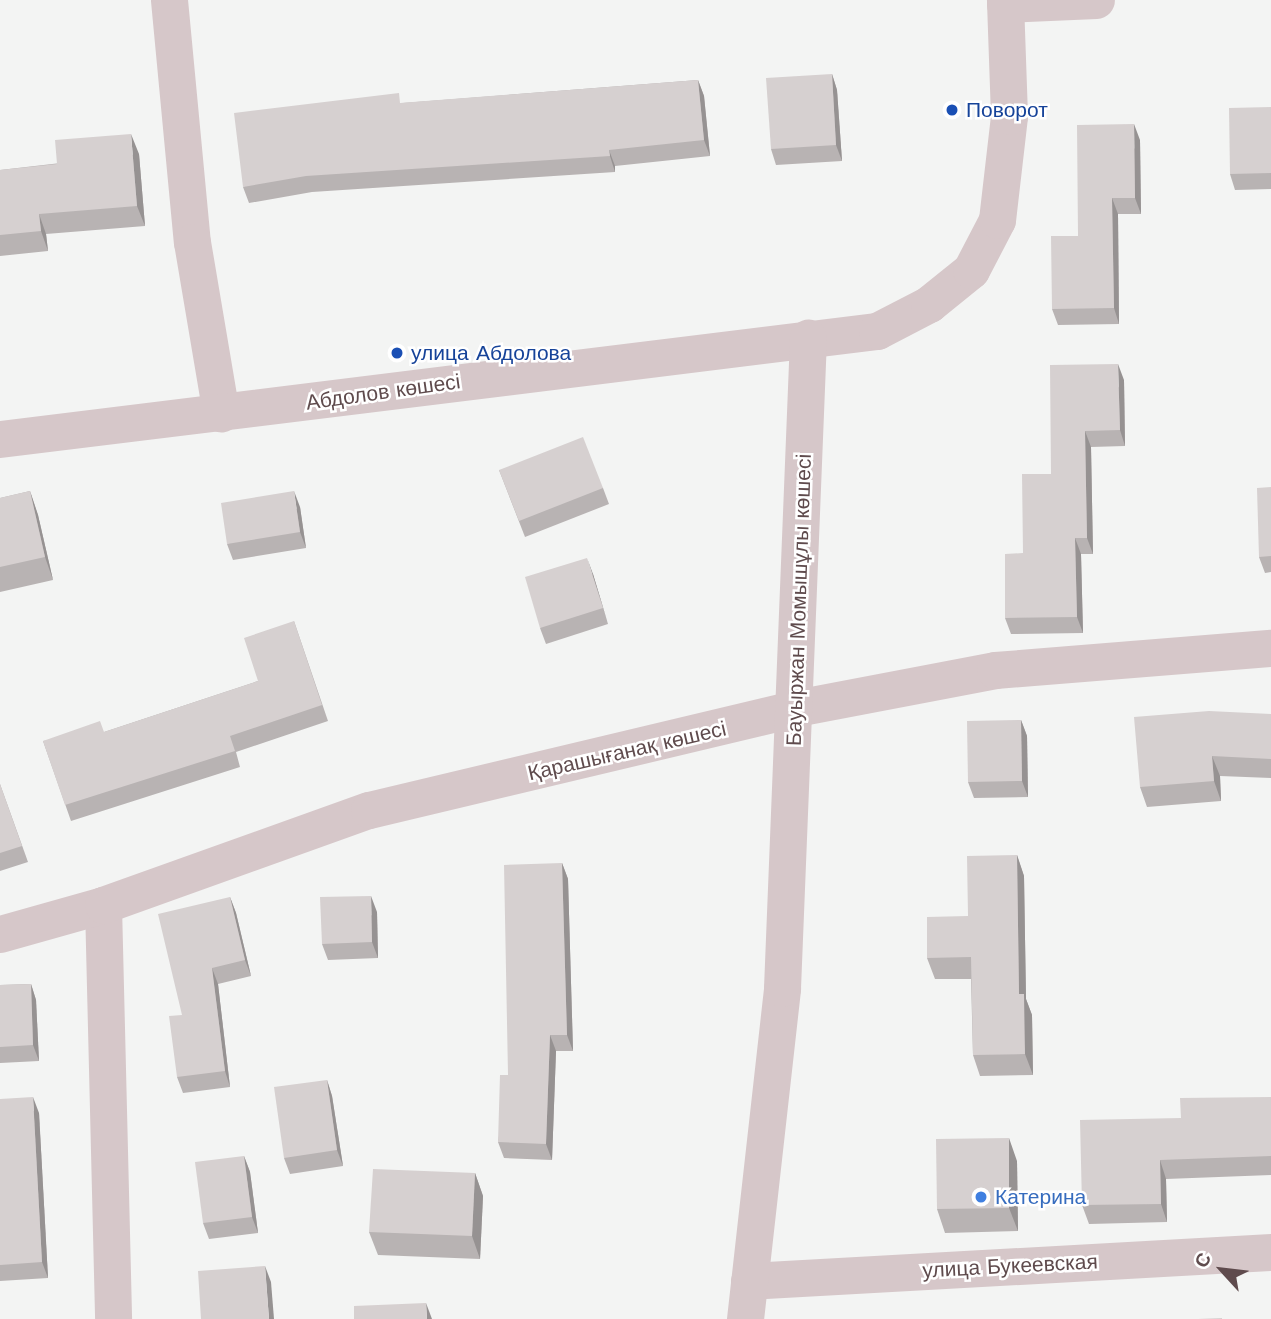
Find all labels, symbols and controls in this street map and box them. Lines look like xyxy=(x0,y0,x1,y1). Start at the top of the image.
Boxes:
place label: Поворот xyxy=(966,97,1048,123)
marker: Поворот xyxy=(944,102,960,118)
place label: улица Абдолова xyxy=(411,340,571,366)
marker: улица Абдолова xyxy=(389,345,405,361)
street label: Абдолов көшесі xyxy=(304,369,462,415)
street label: Бауыржан Момышұлы көшесі xyxy=(781,453,817,747)
street label: Қарашығанақ көшесі xyxy=(525,716,729,786)
place label: Катерина xyxy=(995,1184,1086,1210)
marker: Катерина xyxy=(973,1189,989,1205)
north arrow xyxy=(1187,1235,1257,1305)
street label: улица Букеевская xyxy=(922,1249,1098,1283)
text: С xyxy=(1189,1249,1216,1272)

